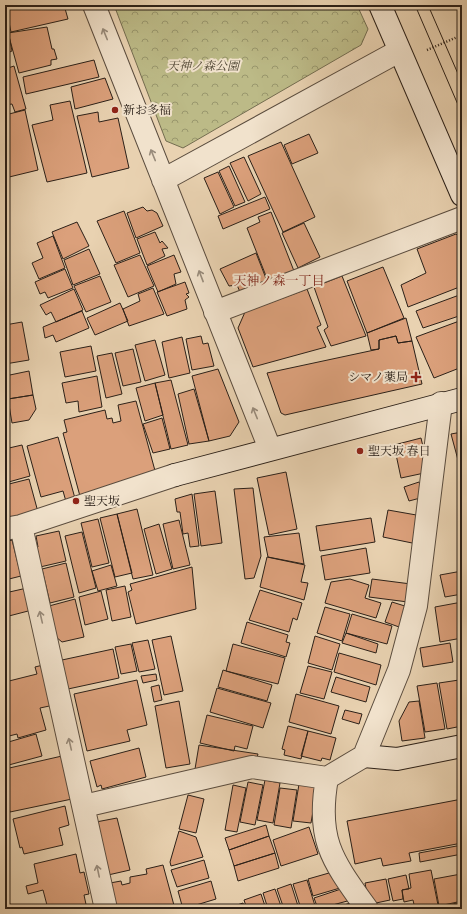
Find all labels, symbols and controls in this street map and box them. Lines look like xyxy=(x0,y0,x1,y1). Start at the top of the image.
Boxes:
one-way arrow xyxy=(101,29,109,41)
park label: 天神ノ森公園 xyxy=(167,59,241,73)
place label: 新お多福 xyxy=(123,103,171,117)
marker: 新お多福 xyxy=(110,105,120,115)
one-way arrow xyxy=(149,150,156,162)
one-way arrow xyxy=(196,270,204,282)
district label: 天神ノ森一丁目 xyxy=(233,273,325,288)
place label: シマノ薬局 xyxy=(348,370,408,384)
marker: シマノ薬局 xyxy=(411,372,421,382)
one-way arrow xyxy=(251,407,259,419)
place label: 聖天坂 春日 xyxy=(368,444,431,458)
marker: 聖天坂 春日 xyxy=(355,446,365,456)
place label: 聖天坂 xyxy=(84,494,120,508)
marker: 聖天坂 xyxy=(71,496,81,506)
one-way arrow xyxy=(37,611,45,624)
one-way arrow xyxy=(66,738,74,751)
one-way arrow xyxy=(93,865,101,878)

